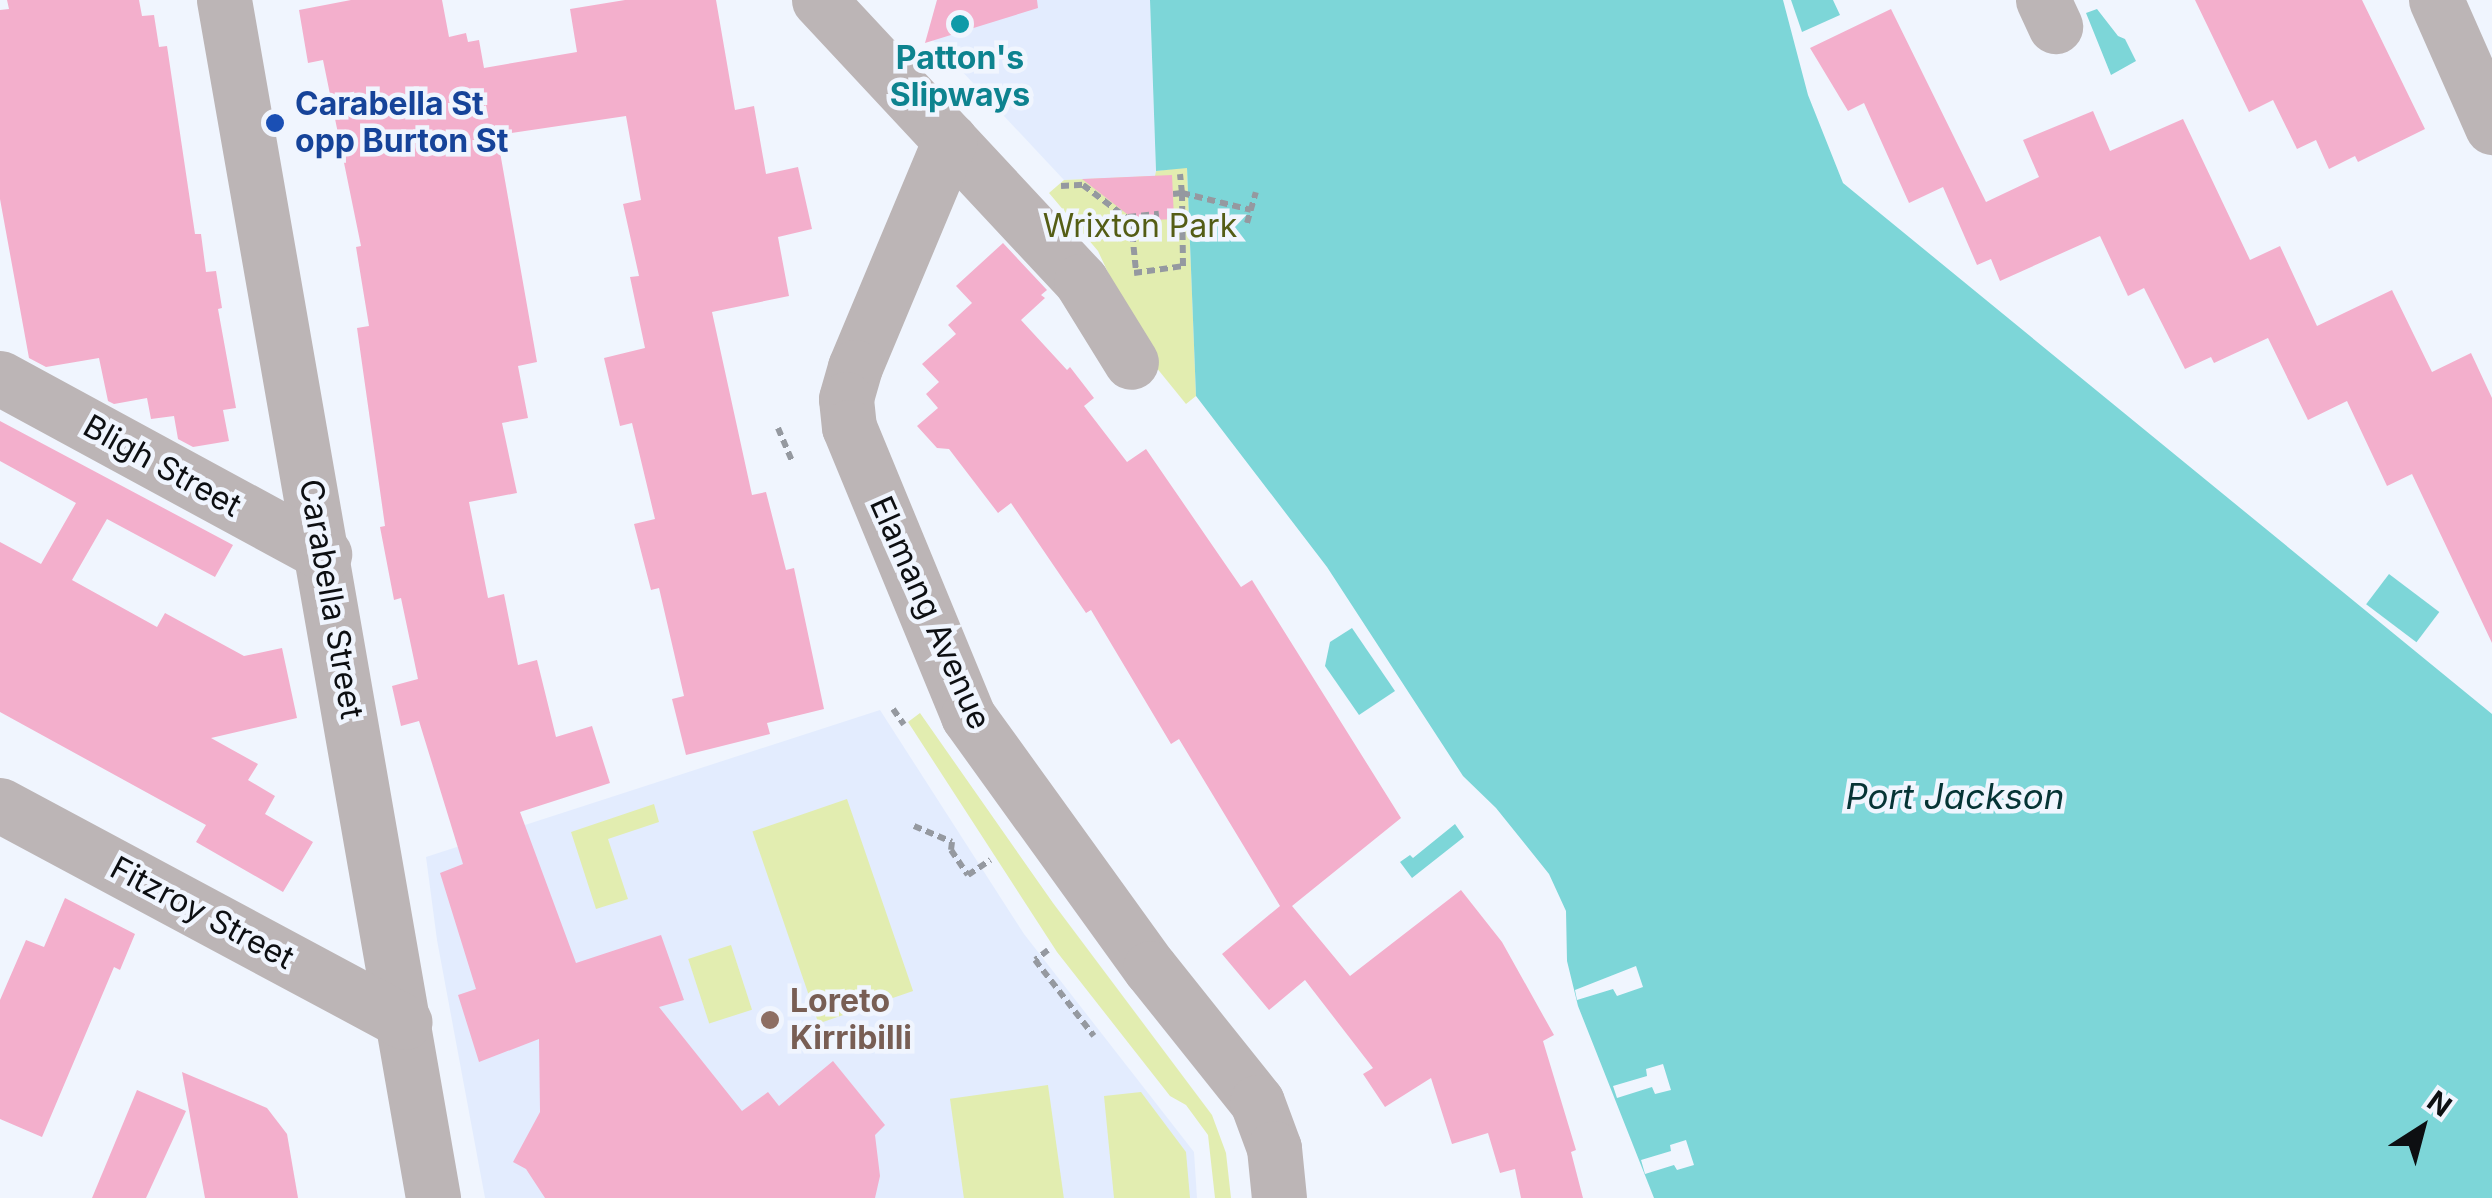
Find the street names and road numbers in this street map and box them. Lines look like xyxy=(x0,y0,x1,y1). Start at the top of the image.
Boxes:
street label: Bligh Street xyxy=(76,407,248,525)
street label: Carabella Street xyxy=(291,476,371,722)
street label: Elamang Avenue xyxy=(861,491,999,735)
street label: Fitzroy Street xyxy=(104,849,300,977)

